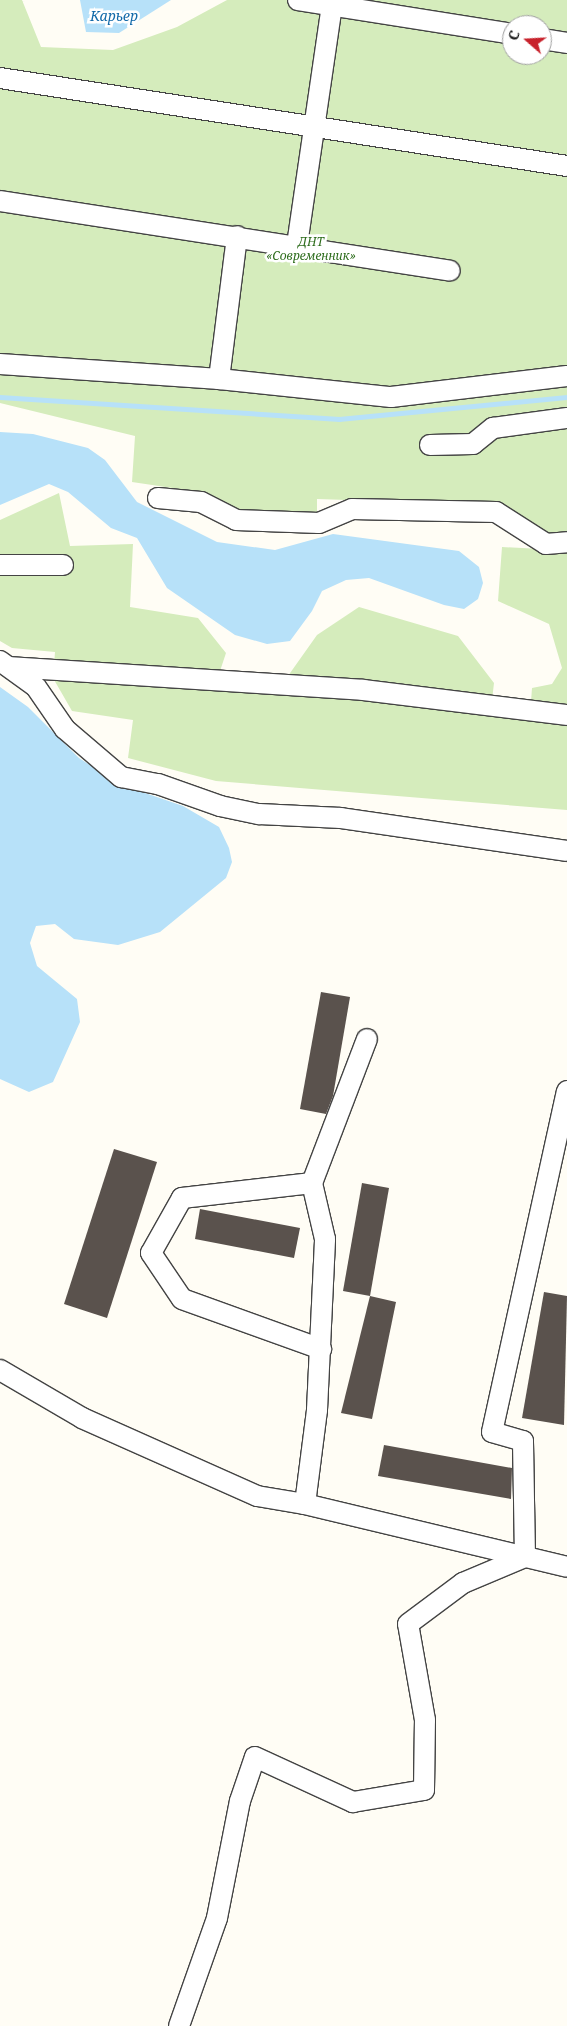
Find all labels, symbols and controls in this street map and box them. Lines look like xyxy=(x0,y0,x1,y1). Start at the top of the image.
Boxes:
water label: Карьер xyxy=(90,8,138,24)
north arrow xyxy=(502,15,552,65)
text: С xyxy=(503,28,524,43)
park label: ДНТ «Современник» xyxy=(266,235,356,263)

